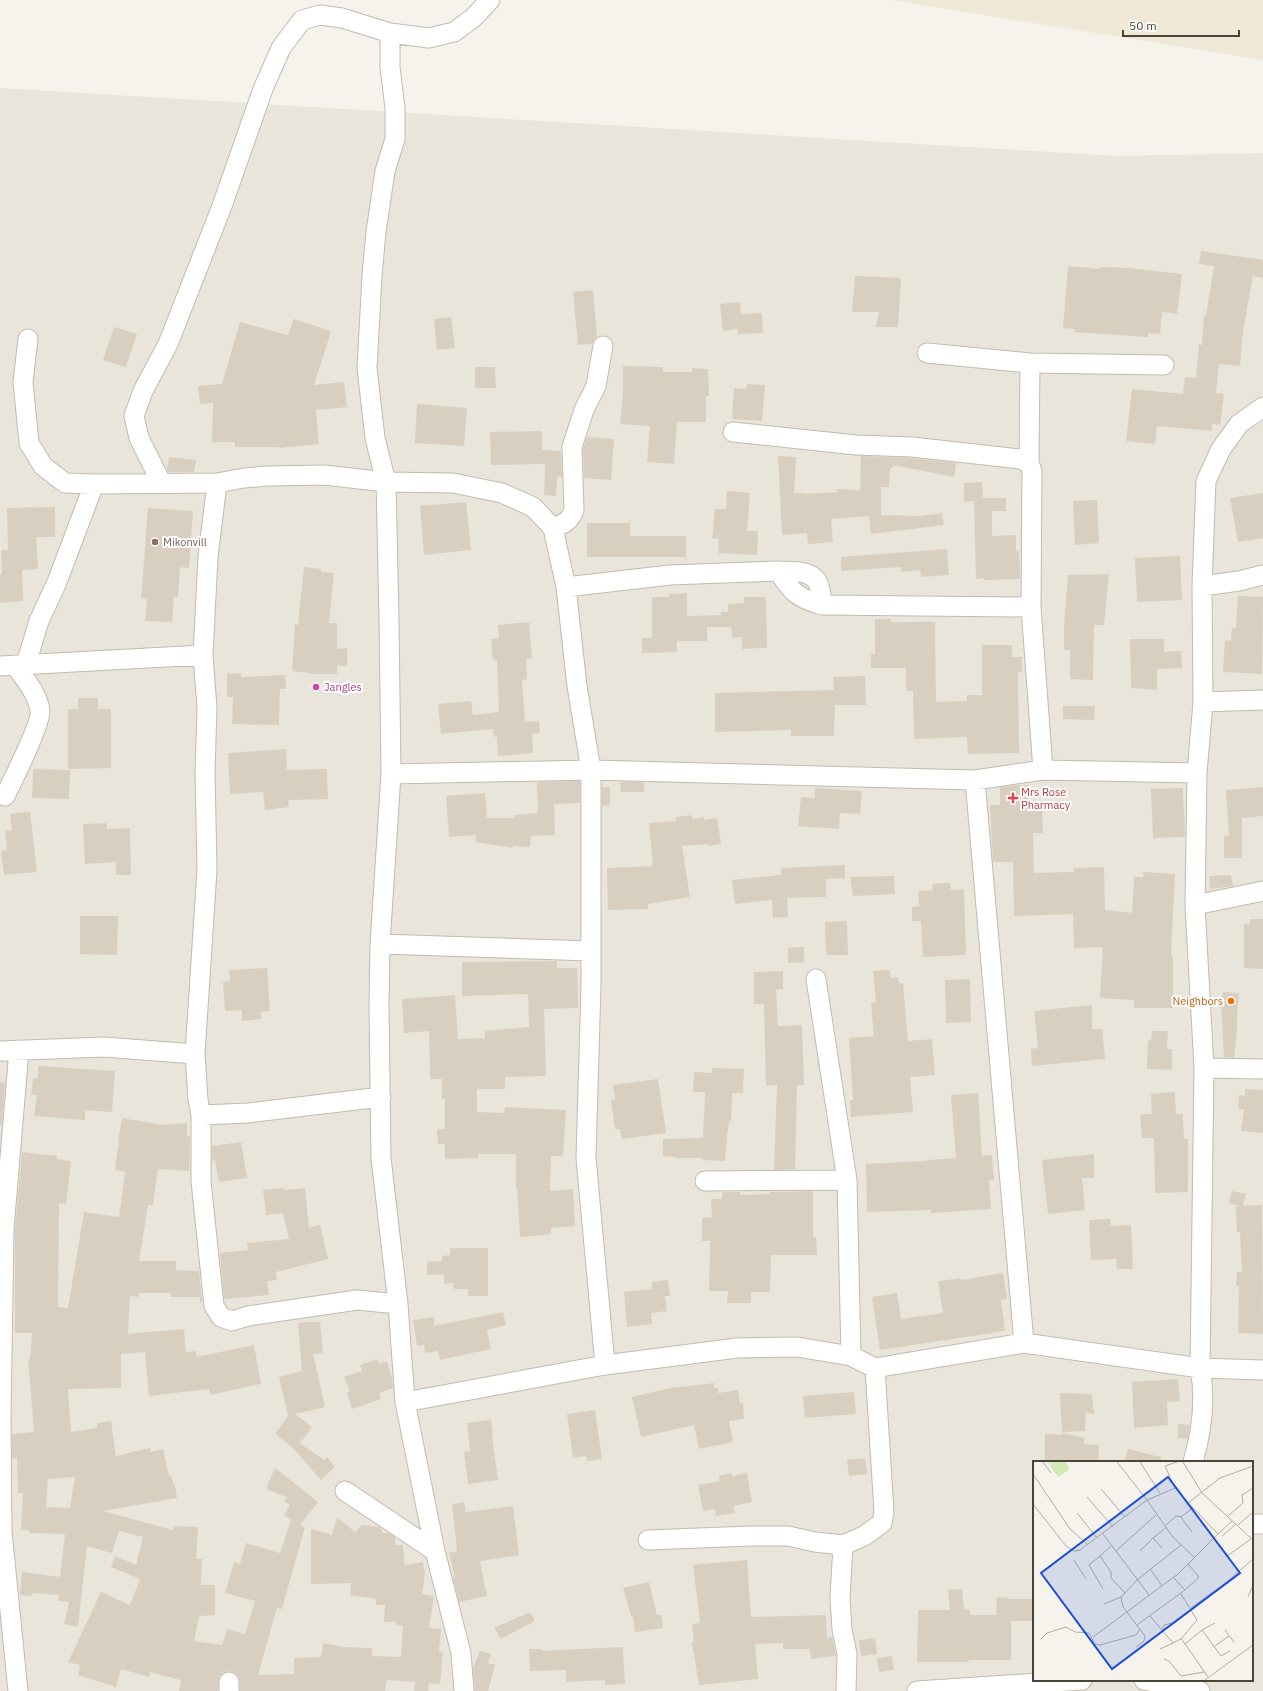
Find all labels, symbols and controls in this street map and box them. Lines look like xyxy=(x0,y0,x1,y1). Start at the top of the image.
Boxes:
scale bar xyxy=(1123,12,1239,38)
text: 50 m xyxy=(1129,18,1157,33)
place label: Mikonvill xyxy=(163,535,207,549)
marker: Mikonvill xyxy=(150,537,160,547)
place label: Jangles xyxy=(324,680,362,694)
marker: Jangles xyxy=(311,682,321,692)
place label: Mrs Rose Pharmacy xyxy=(1021,785,1071,812)
marker: Mrs Rose Pharmacy xyxy=(1008,793,1018,803)
place label: Neighbors xyxy=(1172,994,1223,1008)
marker: Neighbors xyxy=(1226,996,1236,1006)
inset map xyxy=(1033,1461,1253,1681)

